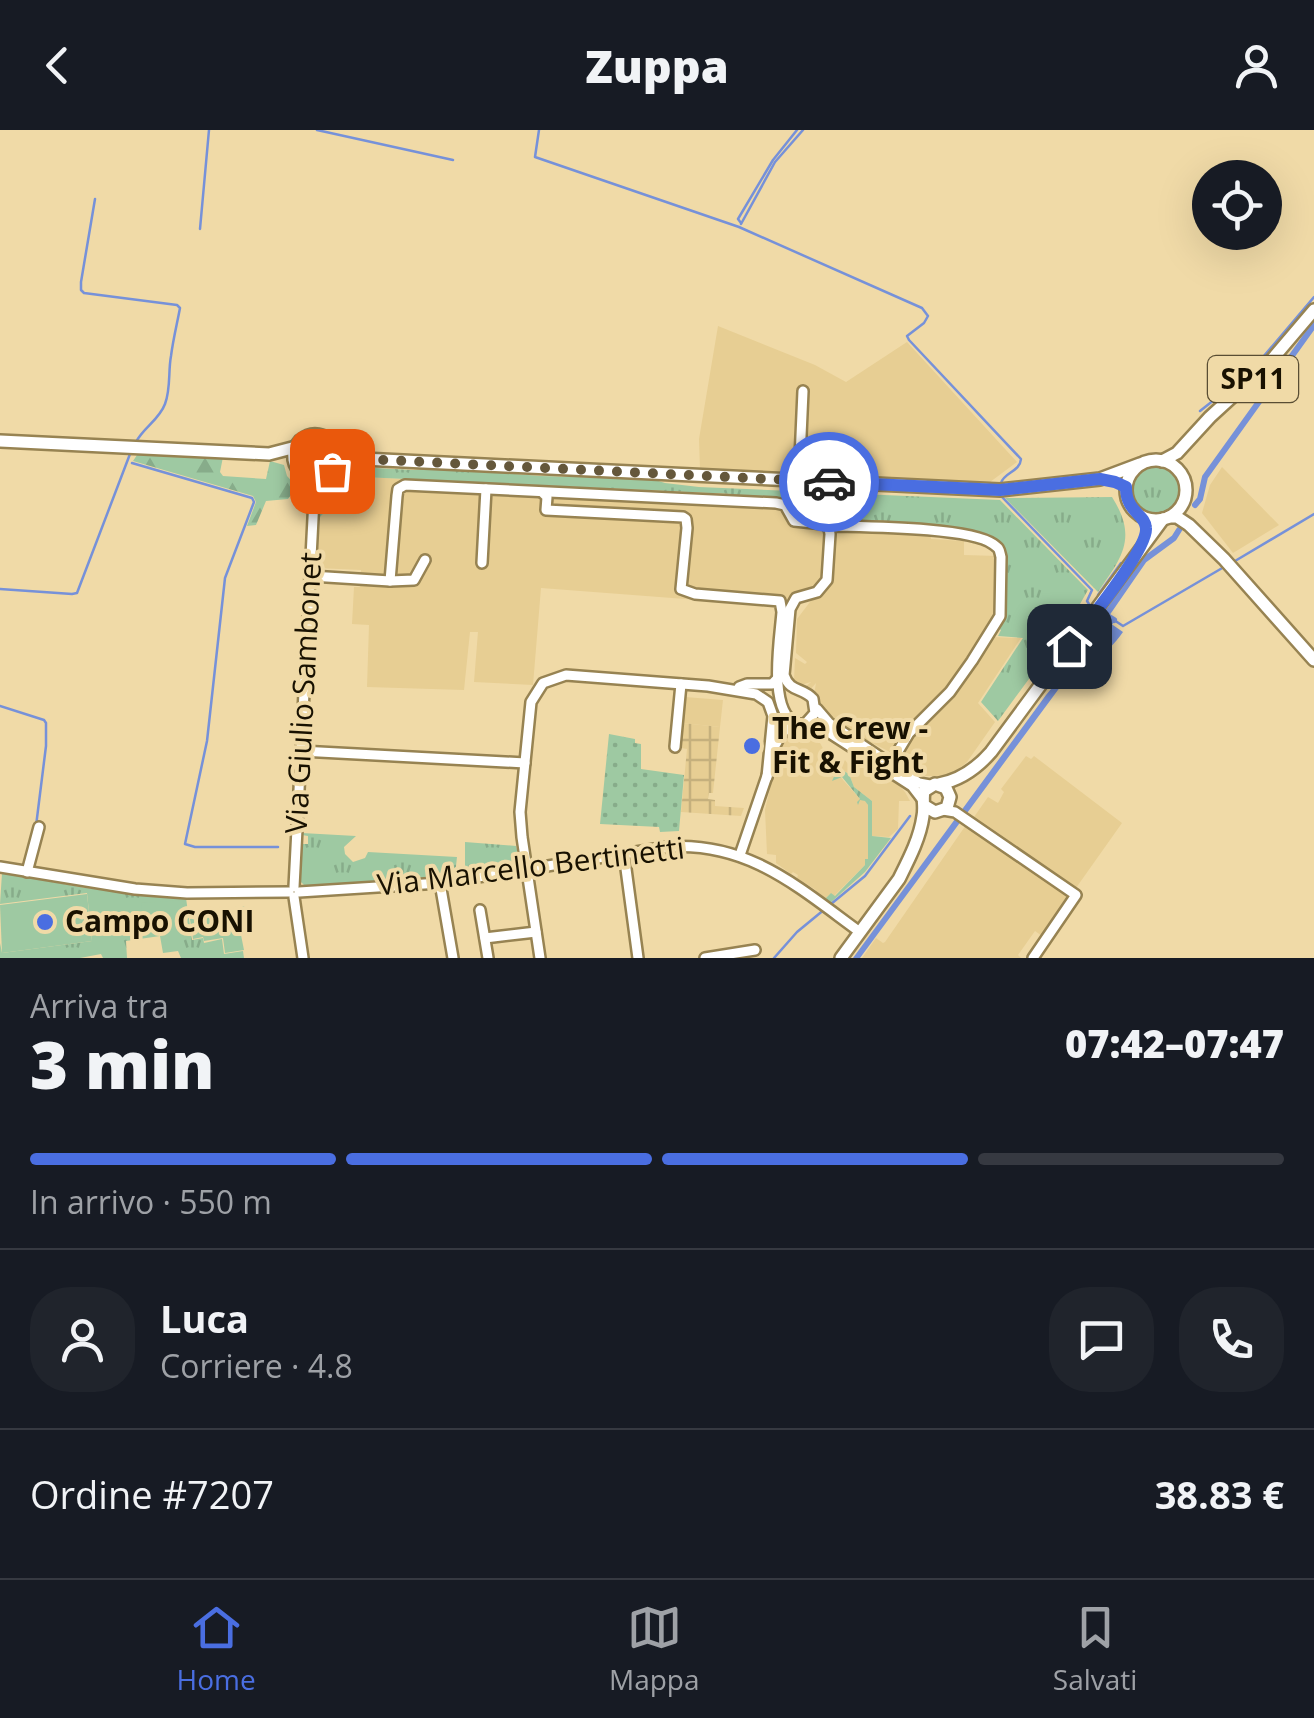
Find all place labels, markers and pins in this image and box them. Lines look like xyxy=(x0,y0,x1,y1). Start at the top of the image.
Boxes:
pin xyxy=(290,429,375,514)
pin xyxy=(1027,604,1112,689)
place label: The Crew - Fit & Fight xyxy=(772,707,928,782)
marker: The Crew - Fit & Fight xyxy=(741,735,763,757)
place label: Campo CONI xyxy=(65,900,254,941)
marker: Campo CONI xyxy=(34,911,56,933)

